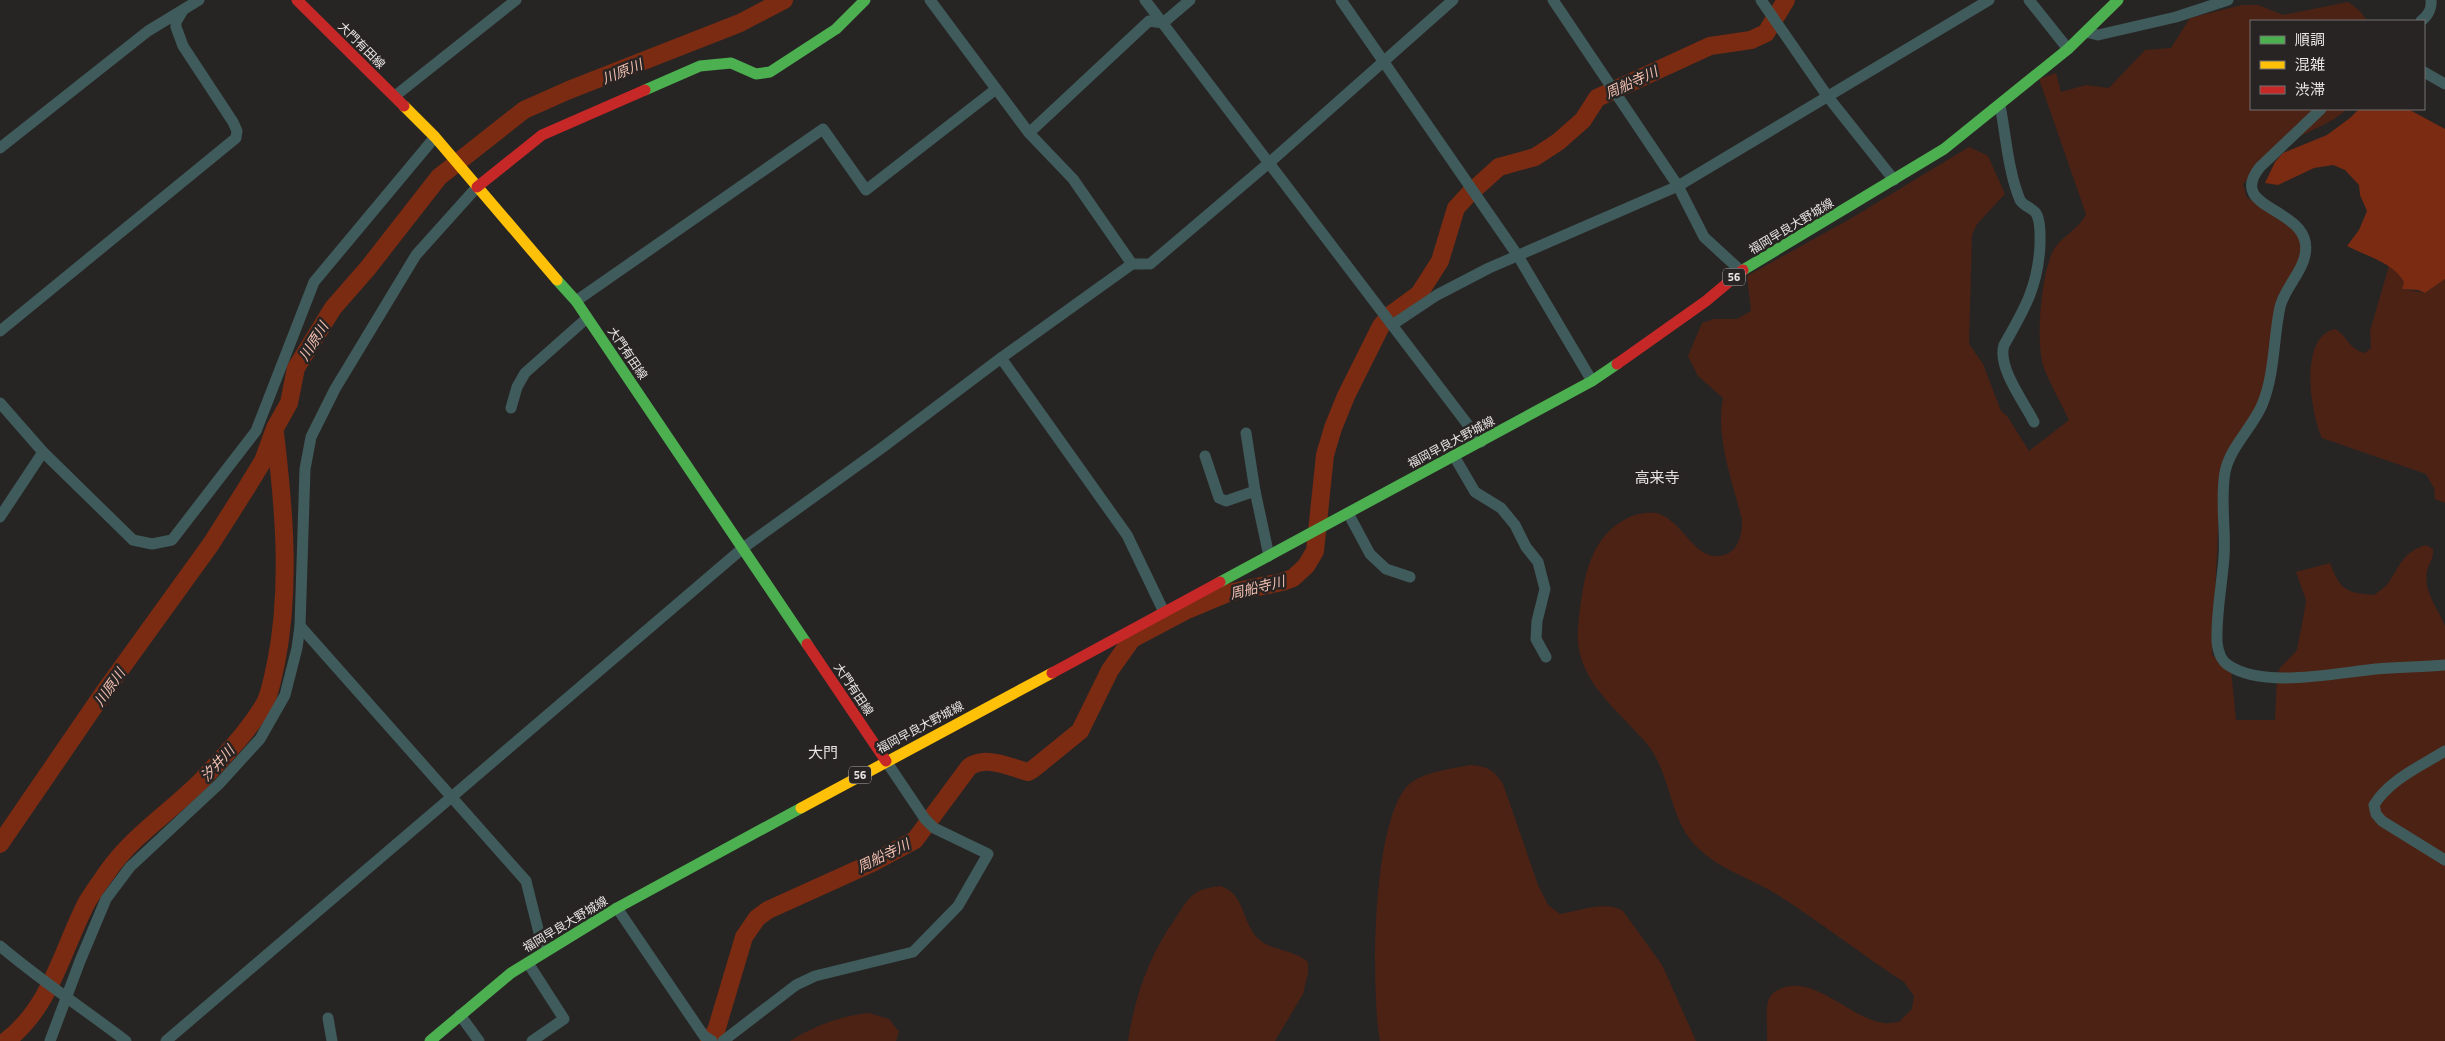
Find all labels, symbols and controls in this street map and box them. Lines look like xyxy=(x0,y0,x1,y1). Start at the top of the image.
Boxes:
street label: 大門有田線 xyxy=(334,17,390,73)
legend xyxy=(2250,20,2425,110)
text: 順調 xyxy=(2295,28,2325,51)
water label: 川原川 xyxy=(599,53,647,89)
text: 混雑 xyxy=(2295,53,2325,76)
water label: 周船寺川 xyxy=(1601,60,1663,103)
text: 渋滞 xyxy=(2295,78,2325,101)
street label: 福岡早良大野城線 xyxy=(1745,193,1837,259)
road number: 56 xyxy=(1723,268,1745,286)
water label: 川原川 xyxy=(293,316,334,364)
street label: 大門有田線 xyxy=(603,323,653,383)
street label: 福岡早良大野城線 xyxy=(1404,411,1498,473)
district label: 高来寺 xyxy=(1634,466,1680,489)
water label: 周船寺川 xyxy=(1227,570,1289,604)
street label: 大門有田線 xyxy=(829,659,879,719)
water label: 川原川 xyxy=(88,662,131,710)
street label: 福岡早良大野城線 xyxy=(873,696,967,758)
water label: 汐井川 xyxy=(195,739,240,786)
district label: 大門 xyxy=(808,741,838,764)
road number: 56 xyxy=(849,766,871,784)
water label: 周船寺川 xyxy=(853,832,915,877)
street label: 福岡早良大野城線 xyxy=(519,891,611,957)

